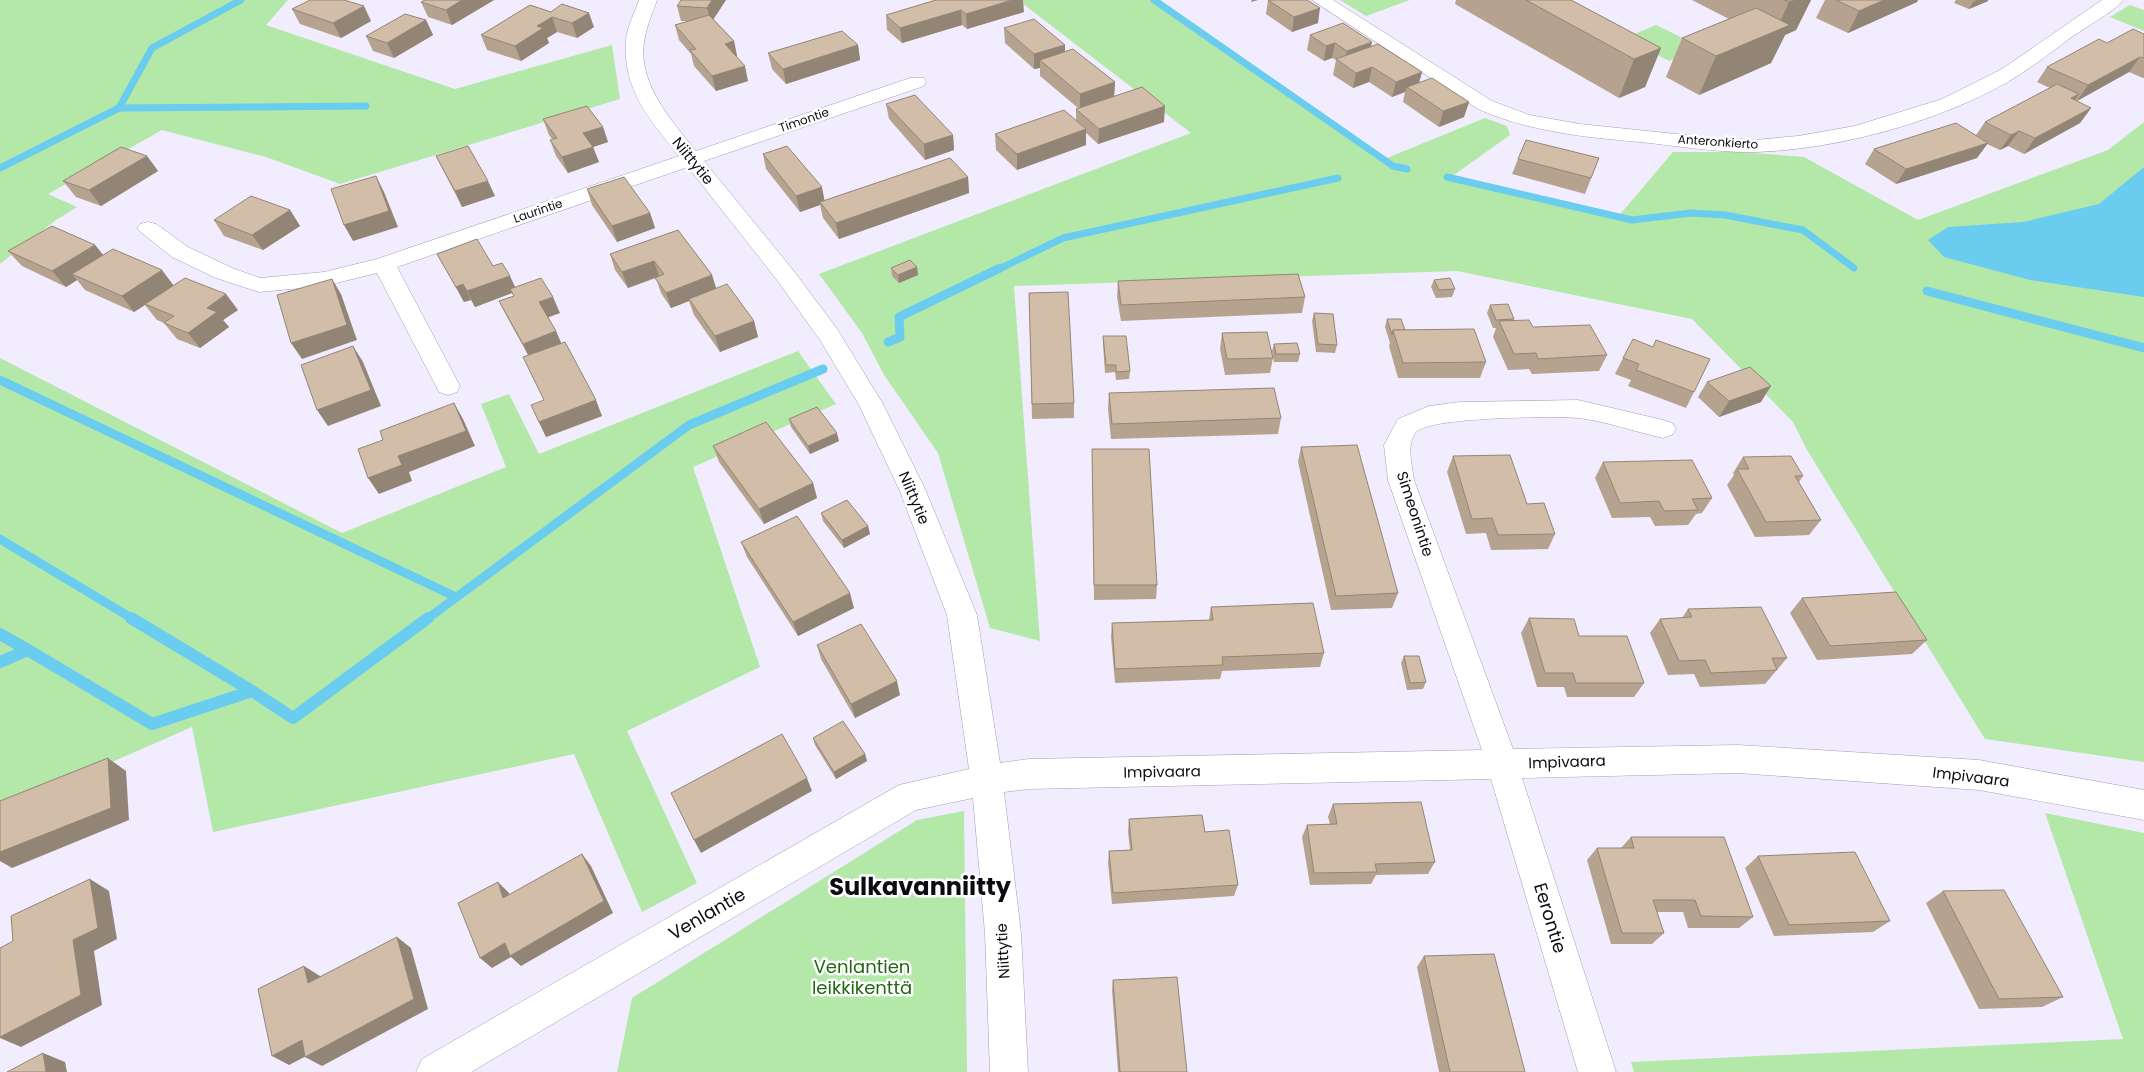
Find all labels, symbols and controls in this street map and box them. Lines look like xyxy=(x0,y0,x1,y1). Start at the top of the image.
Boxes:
street label: Timontie xyxy=(777,103,831,136)
street label: Anteronkierto xyxy=(1677,130,1759,153)
street label: Niittytie xyxy=(668,132,719,189)
street label: Laurintie xyxy=(511,194,565,227)
street label: Niittytie xyxy=(894,468,935,528)
street label: Simeonintie xyxy=(1392,469,1439,559)
street label: Impivaara xyxy=(1528,750,1606,773)
street label: Impivaara xyxy=(1123,760,1201,783)
street label: Impivaara xyxy=(1931,761,2011,792)
district label: Sulkavanniitty xyxy=(829,870,1012,903)
street label: Eerontie xyxy=(1528,880,1573,956)
street label: Venlantie xyxy=(664,881,750,946)
street label: Niittytie xyxy=(991,923,1014,979)
park label: Venlantien leikkikenttä xyxy=(812,954,912,1000)

